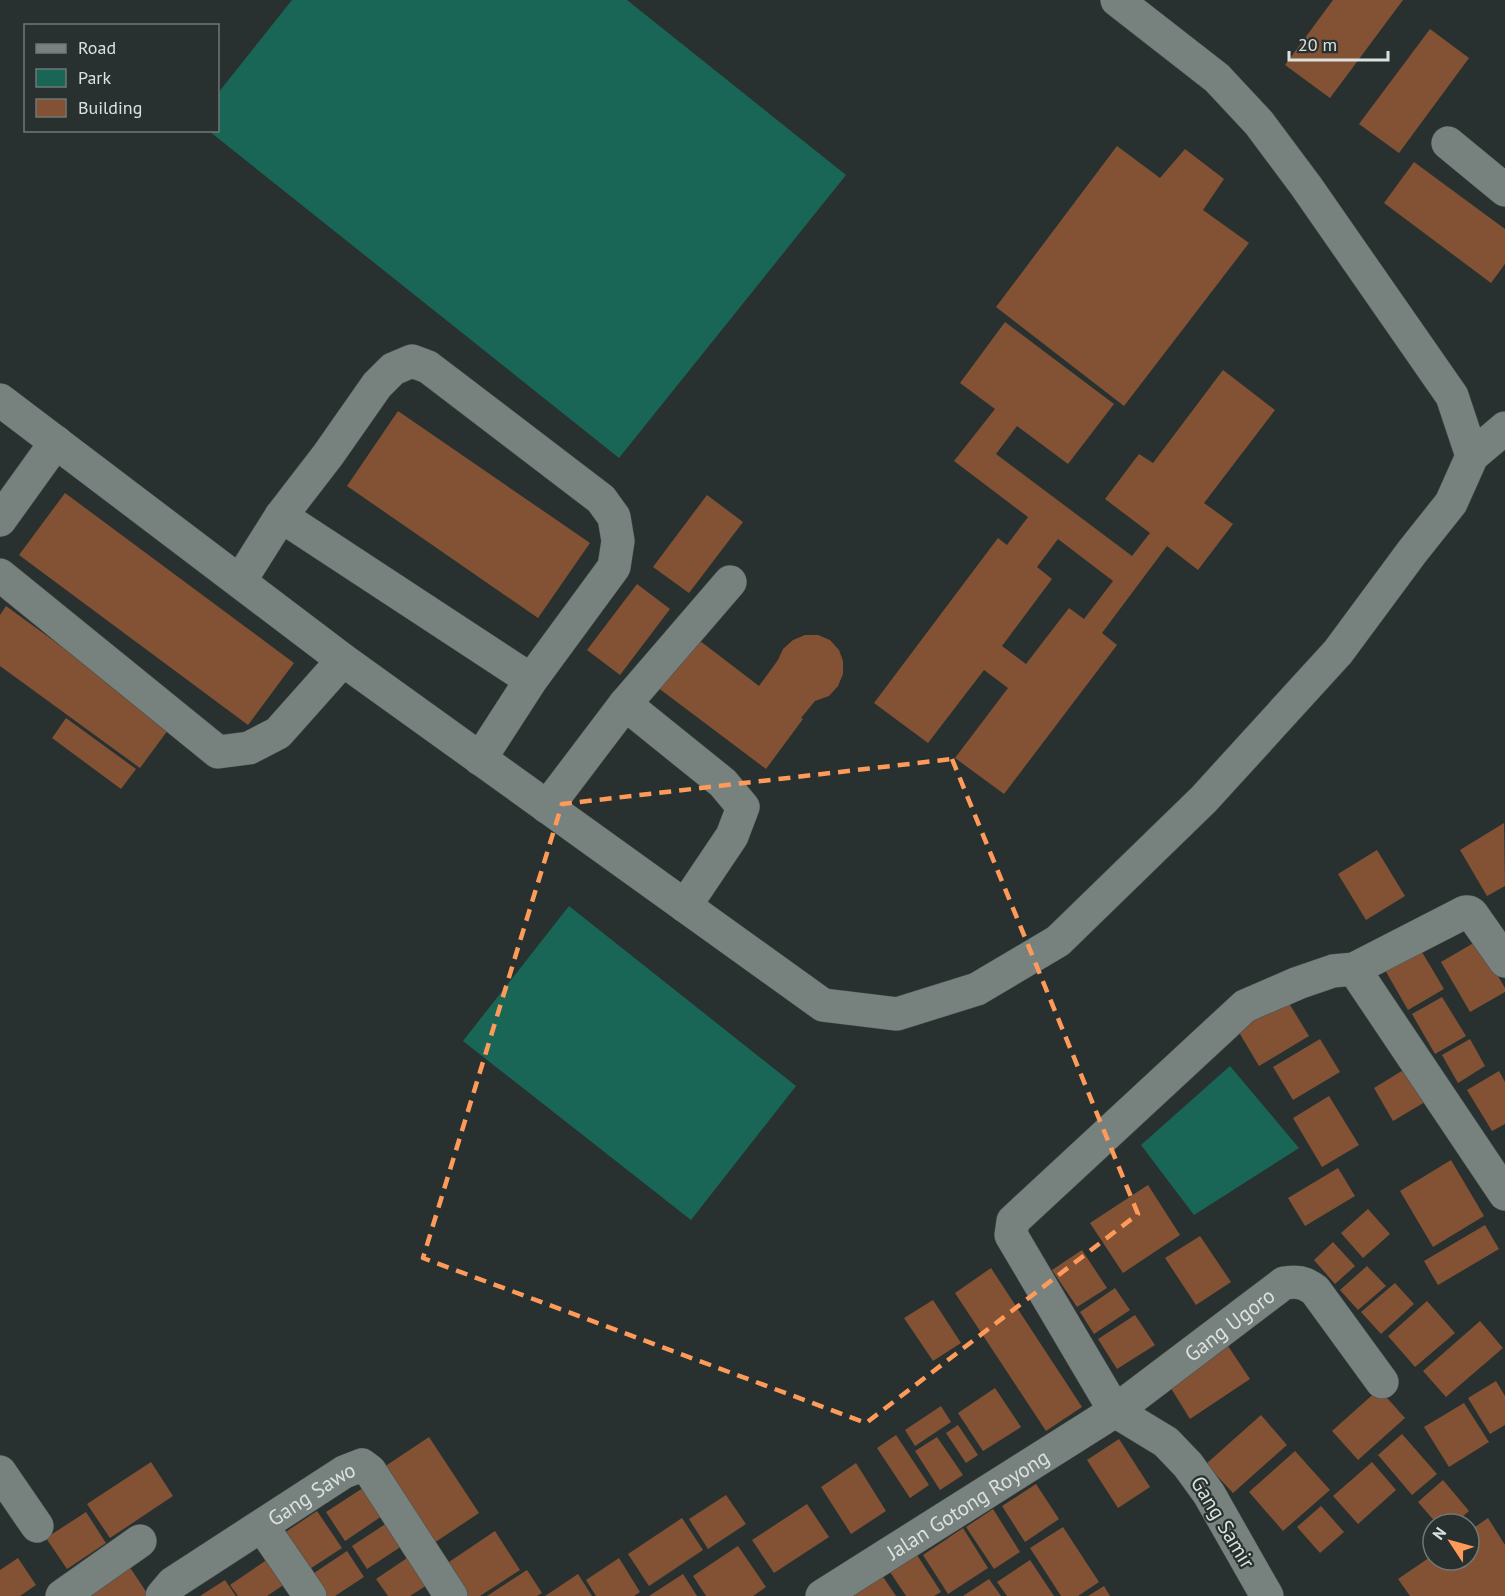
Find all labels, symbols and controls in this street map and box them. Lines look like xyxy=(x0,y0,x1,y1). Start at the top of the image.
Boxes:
legend xyxy=(24,24,219,132)
scale bar xyxy=(1289,24,1388,62)
text: 20 m xyxy=(1298,33,1337,56)
text: Road xyxy=(78,36,116,59)
text: Park xyxy=(78,66,111,89)
text: Building xyxy=(78,96,142,119)
street label: Gang Ugoro xyxy=(1179,1282,1280,1367)
street label: Jalan Gotong Royong xyxy=(880,1443,1054,1566)
street label: Gang Sawo xyxy=(262,1455,359,1532)
street label: Gang Samir xyxy=(1185,1471,1261,1573)
north arrow xyxy=(1421,1512,1481,1572)
text: N xyxy=(1428,1523,1450,1543)

